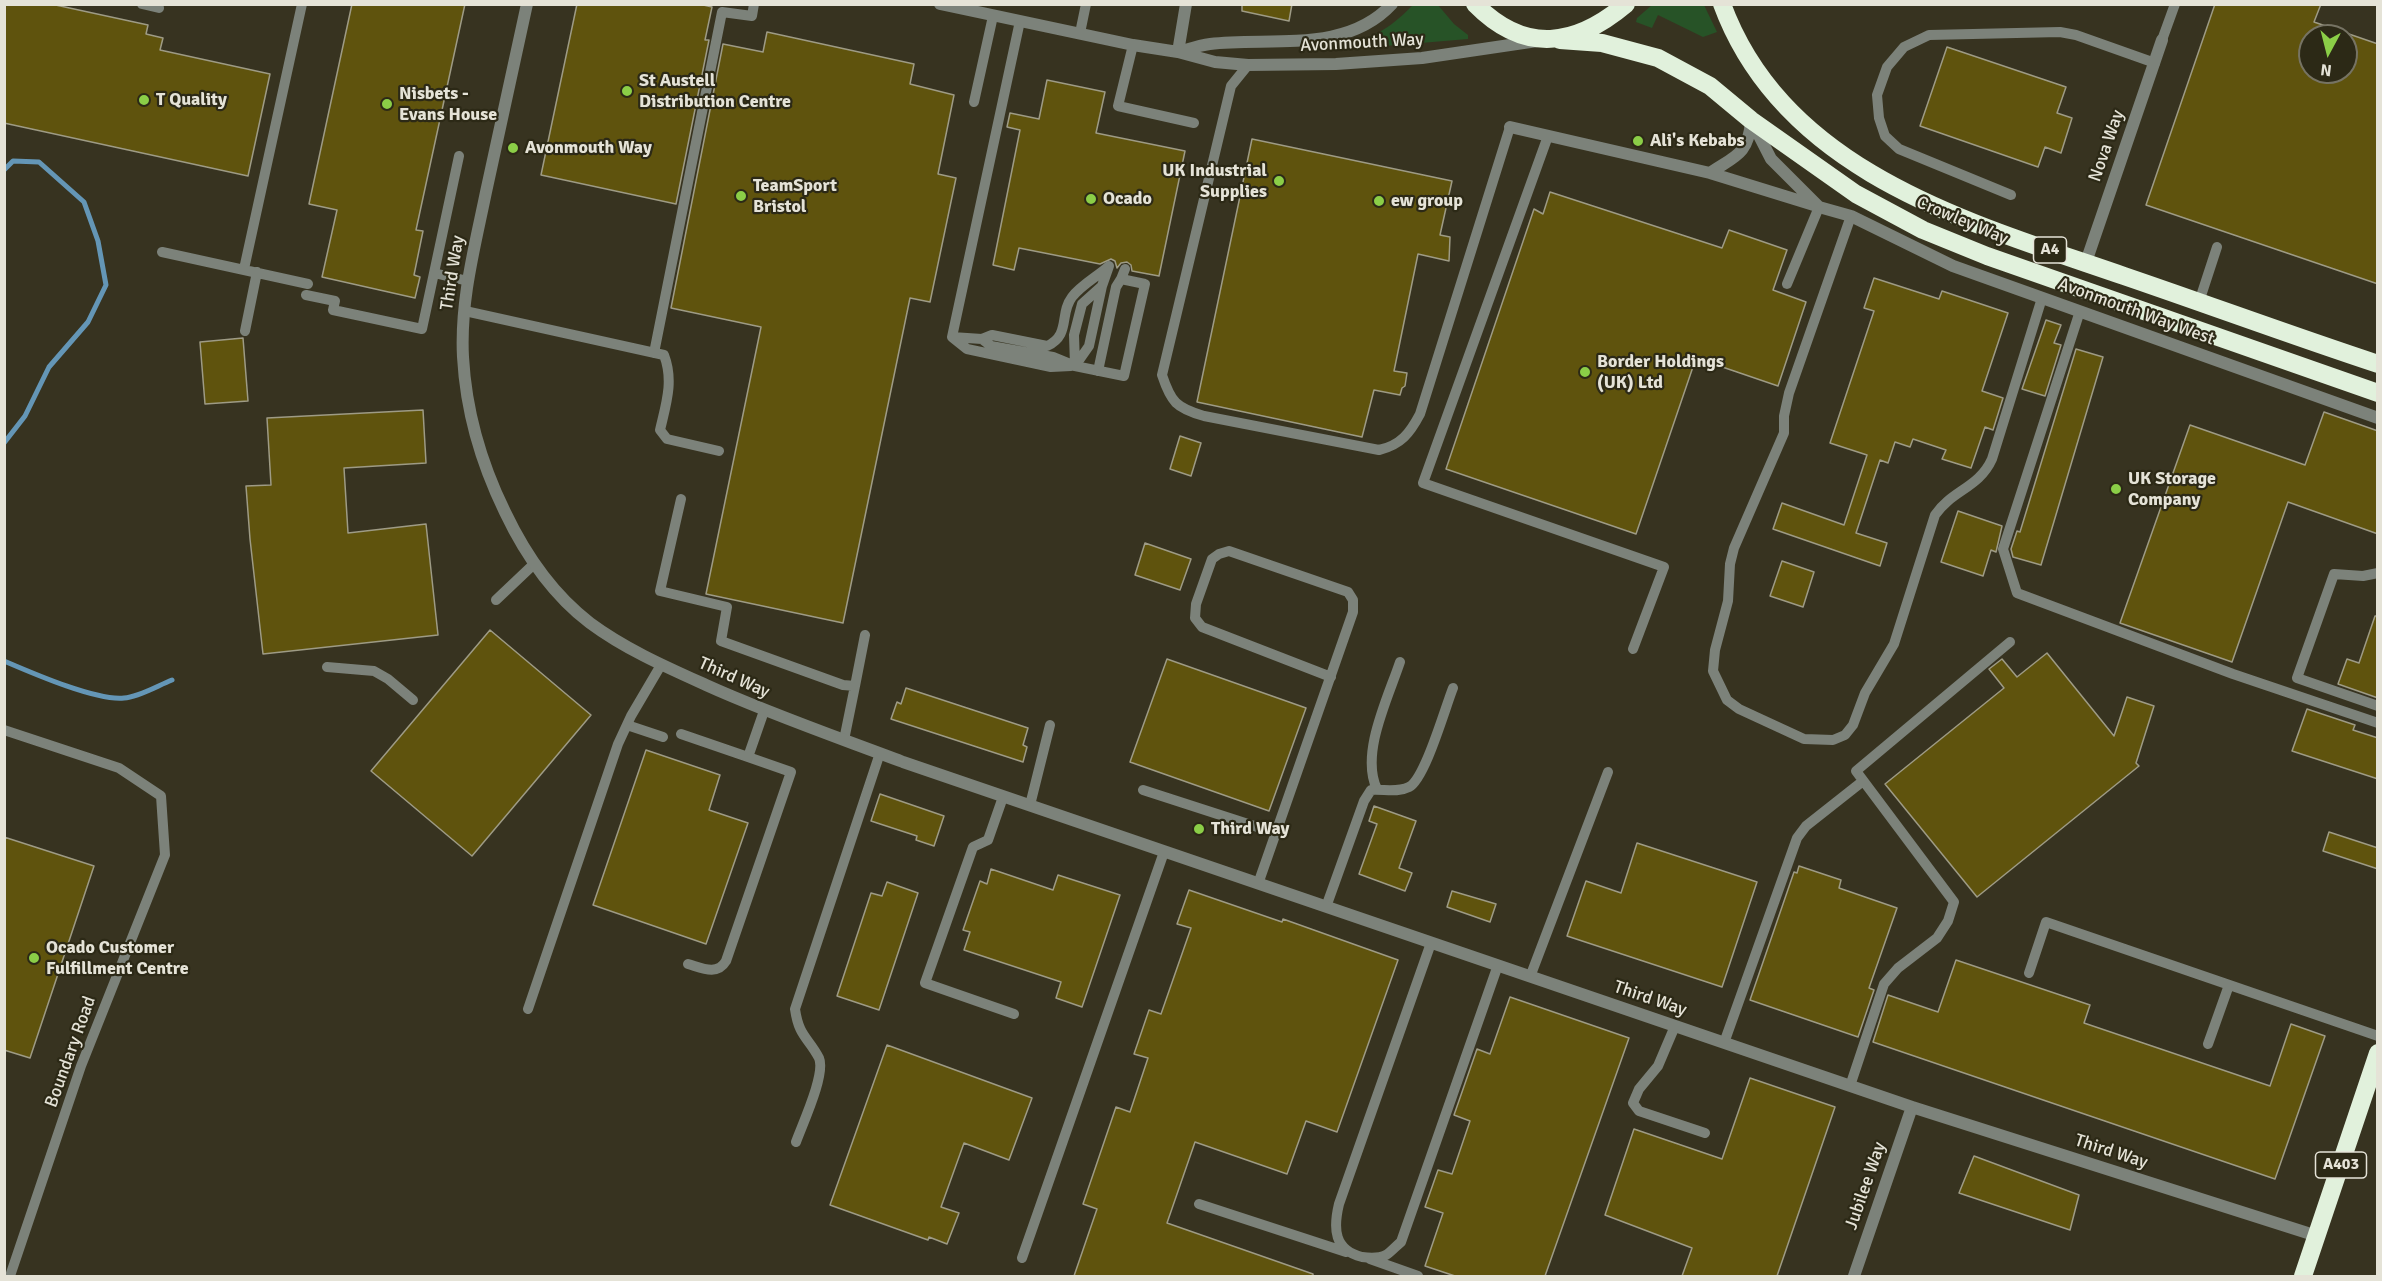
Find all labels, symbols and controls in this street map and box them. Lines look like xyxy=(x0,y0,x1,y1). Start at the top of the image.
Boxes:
north arrow xyxy=(2298,24,2358,84)
street label: Avonmouth Way xyxy=(1300,29,1424,57)
text: N xyxy=(2319,59,2333,80)
place label: St Austell Distribution Centre xyxy=(639,70,791,112)
place label: Nisbets - Evans House xyxy=(399,83,497,125)
marker: St Austell Distribution Centre xyxy=(620,84,634,98)
place label: T Quality xyxy=(156,89,227,111)
marker: T Quality xyxy=(137,93,151,107)
marker: Nisbets - Evans House xyxy=(380,97,394,111)
street label: Nova Way xyxy=(2085,107,2129,185)
place label: Ali's Kebabs xyxy=(1650,130,1745,152)
marker: Ali's Kebabs xyxy=(1631,134,1645,148)
place label: Avonmouth Way xyxy=(525,137,652,159)
marker: Avonmouth Way xyxy=(506,141,520,155)
place label: UK Industrial Supplies xyxy=(1162,160,1267,202)
marker: UK Industrial Supplies xyxy=(1272,174,1286,188)
place label: TeamSport Bristol xyxy=(753,175,837,218)
place label: Ocado xyxy=(1103,188,1152,210)
marker: TeamSport Bristol xyxy=(734,189,748,203)
place label: ew group xyxy=(1391,190,1463,212)
marker: Ocado xyxy=(1084,192,1098,206)
street label: Crowley Way xyxy=(1913,192,2011,250)
marker: ew group xyxy=(1372,194,1386,208)
street label: Third Way xyxy=(436,234,470,312)
road number: A4 xyxy=(2034,237,2066,263)
street label: Avonmouth Way West xyxy=(2055,274,2217,350)
place label: Border Holdings (UK) Ltd xyxy=(1597,351,1724,394)
marker: Border Holdings (UK) Ltd xyxy=(1578,365,1592,379)
place label: UK Storage Company xyxy=(2128,468,2216,510)
marker: UK Storage Company xyxy=(2109,482,2123,496)
street label: Third Way xyxy=(695,653,773,703)
place label: Third Way xyxy=(1211,818,1290,840)
marker: Third Way xyxy=(1192,822,1206,836)
place label: Ocado Customer Fulfillment Centre xyxy=(46,937,189,980)
marker: Ocado Customer Fulfillment Centre xyxy=(27,951,41,965)
street label: Third Way xyxy=(1611,977,1689,1021)
street label: Boundary Road xyxy=(41,994,101,1110)
street label: Third Way xyxy=(2072,1130,2150,1174)
street label: Jubilee Way xyxy=(1841,1139,1891,1233)
road number: A403 xyxy=(2316,1152,2366,1178)

